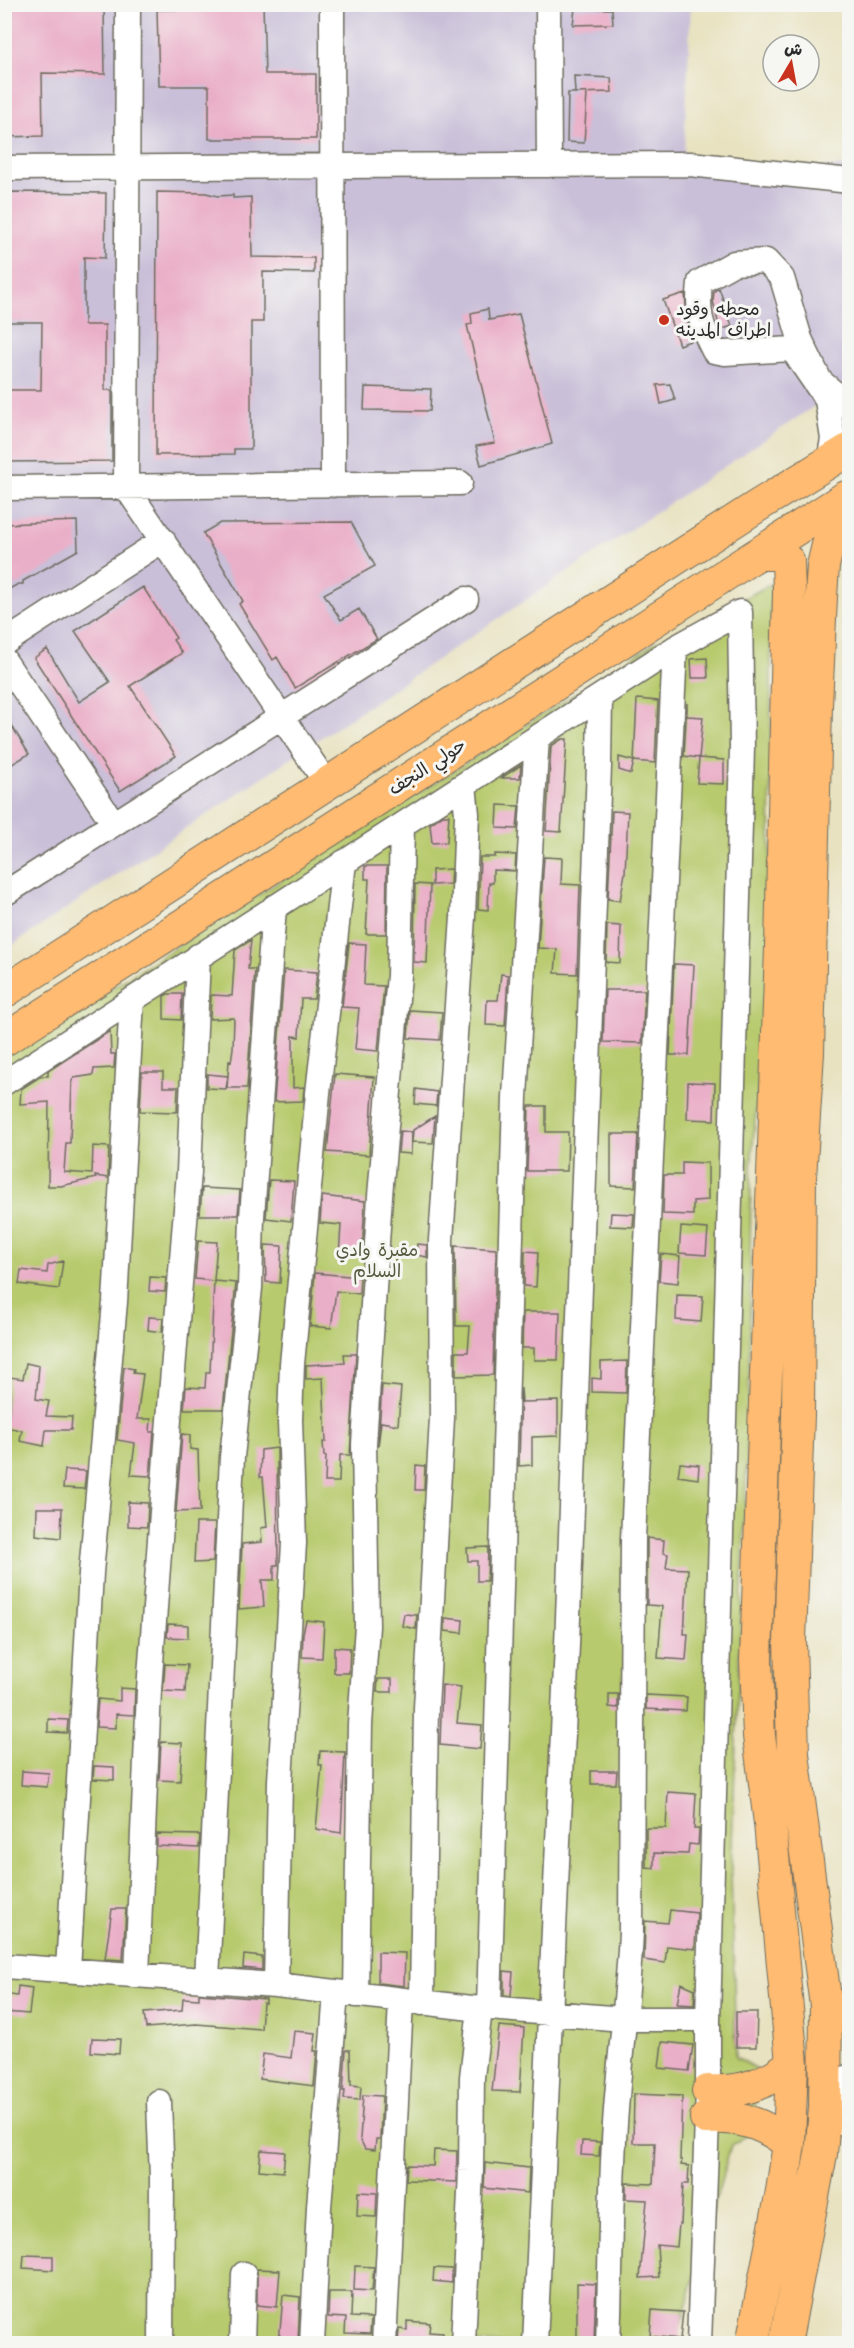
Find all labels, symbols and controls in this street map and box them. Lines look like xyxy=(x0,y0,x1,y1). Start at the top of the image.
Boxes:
north arrow xyxy=(761,33,821,93)
text: ش xyxy=(783,36,804,64)
place label: محطه وقود اطراف المدينه xyxy=(676,296,771,346)
marker: محطه وقود اطراف المدينه xyxy=(657,313,671,327)
street label: حولي النجف xyxy=(383,732,473,804)
park label: مقبرة وادي السلام xyxy=(336,1237,418,1287)

